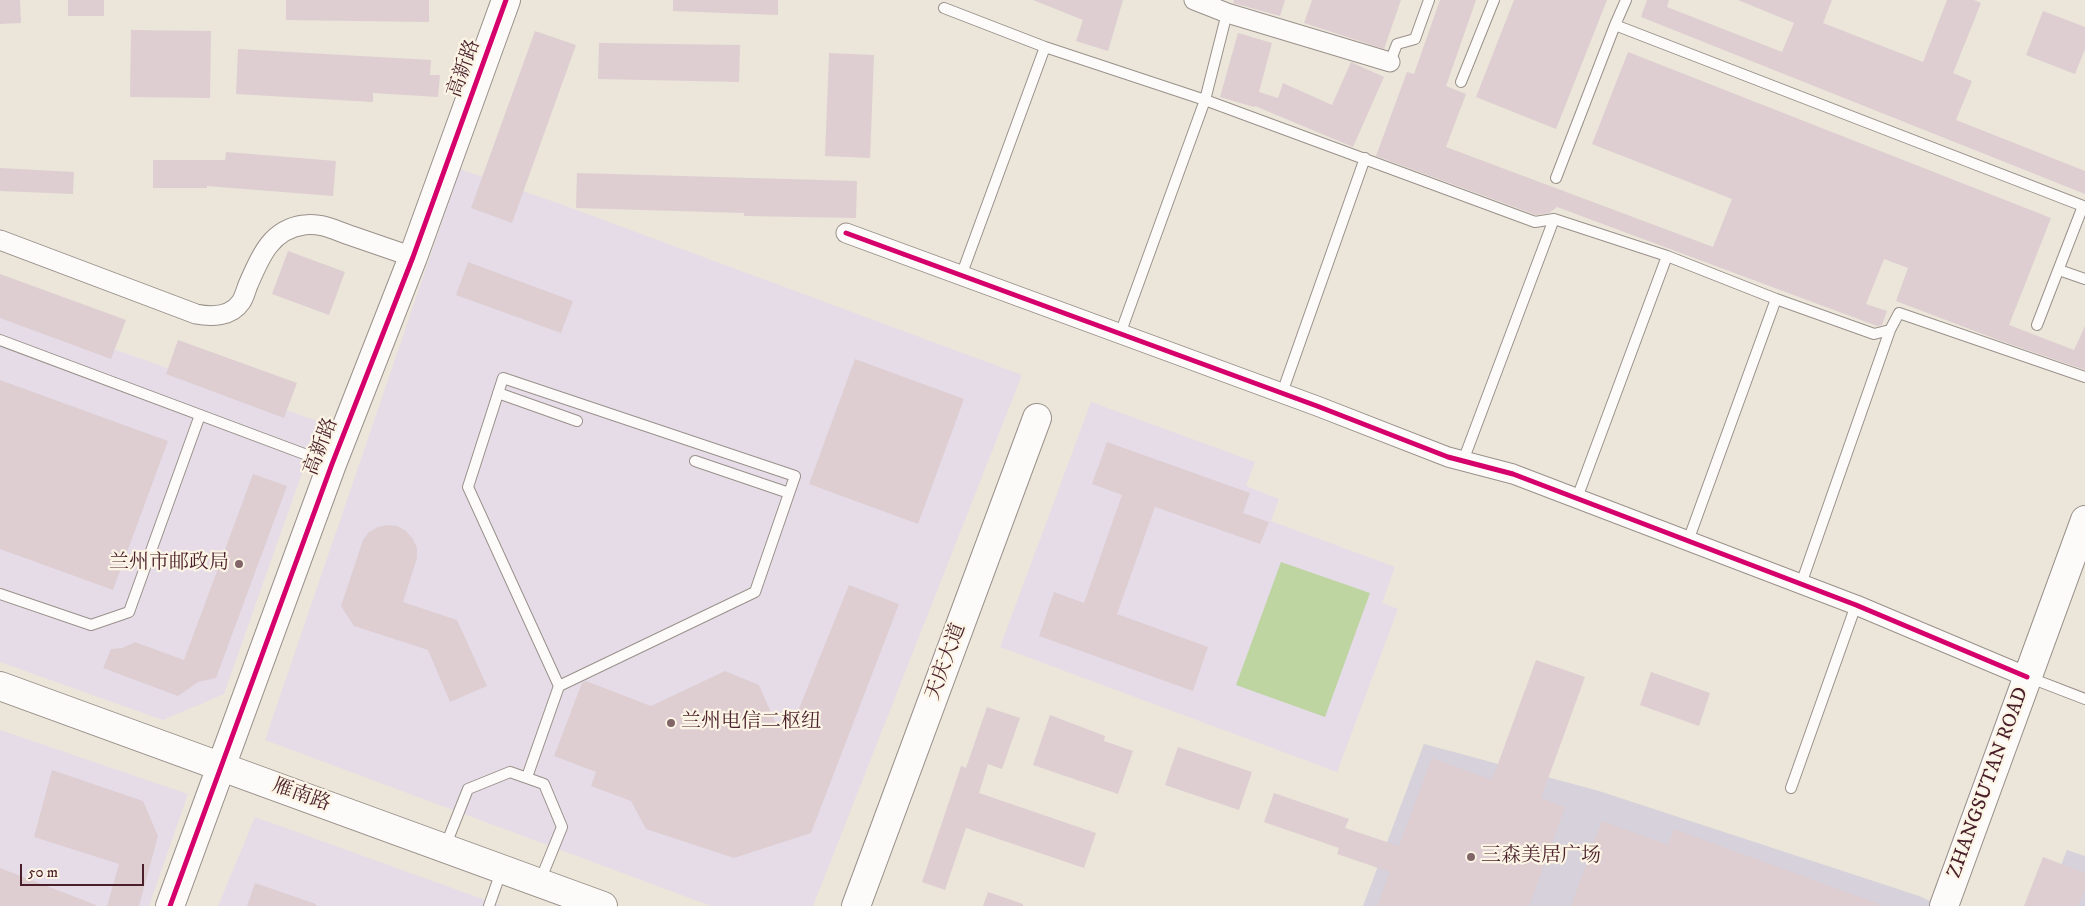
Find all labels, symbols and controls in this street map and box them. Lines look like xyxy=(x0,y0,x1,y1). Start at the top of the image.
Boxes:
street label: 高新路 xyxy=(443,37,487,101)
street label: 高新路 xyxy=(300,415,344,479)
place label: 兰州市邮政局 xyxy=(109,552,229,576)
marker: 兰州市邮政局 xyxy=(233,558,245,570)
street label: 天庆大道 xyxy=(922,620,972,704)
street label: ZHANGSUTAN ROAD xyxy=(1943,684,2035,882)
place label: 兰州电信二枢纽 xyxy=(681,711,821,735)
marker: 兰州电信二枢纽 xyxy=(665,717,677,729)
street label: 雁南路 xyxy=(269,774,333,818)
place label: 三森美居广场 xyxy=(1481,845,1601,869)
marker: 三森美居广场 xyxy=(1465,851,1477,863)
scale bar xyxy=(22,854,146,886)
text: 50 m xyxy=(28,863,58,882)

